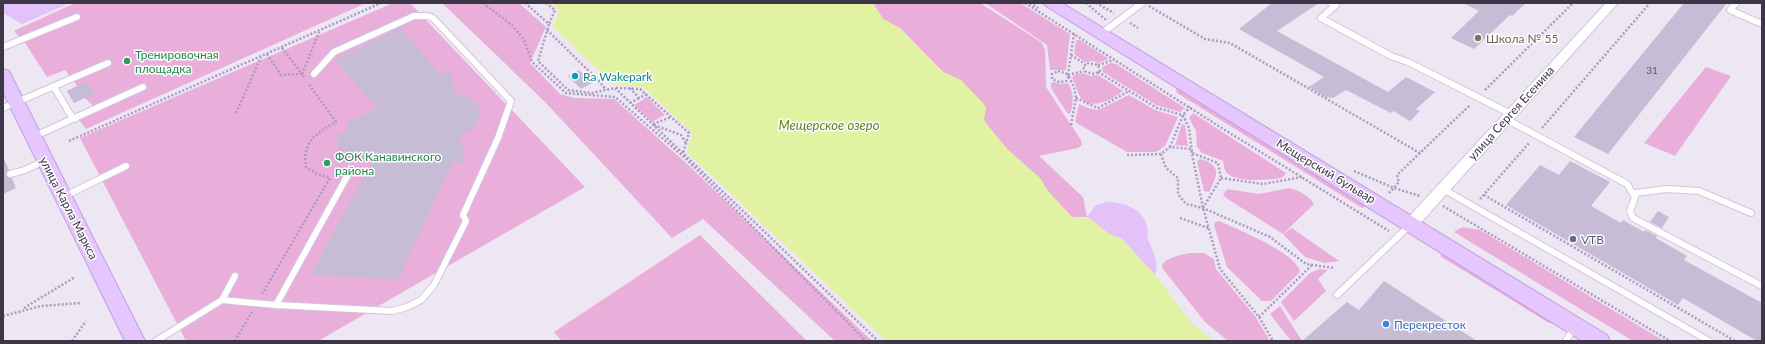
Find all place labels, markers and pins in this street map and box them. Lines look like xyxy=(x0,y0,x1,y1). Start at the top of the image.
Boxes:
place label: Школа № 55 xyxy=(1486,31,1558,46)
marker: Школа № 55 xyxy=(1473,33,1483,43)
place label: Тренировочная площадка xyxy=(135,47,219,76)
marker: Тренировочная площадка xyxy=(122,56,132,66)
place label: Ra Wakepark xyxy=(583,69,653,84)
marker: Ra Wakepark xyxy=(570,71,580,81)
place label: ФОК Канавинского района xyxy=(335,149,442,178)
marker: ФОК Канавинского района xyxy=(322,158,332,168)
place label: VTB xyxy=(1581,232,1604,247)
marker: VTB xyxy=(1568,234,1578,244)
place label: Перекресток xyxy=(1394,317,1467,332)
marker: Перекресток xyxy=(1381,319,1391,329)

